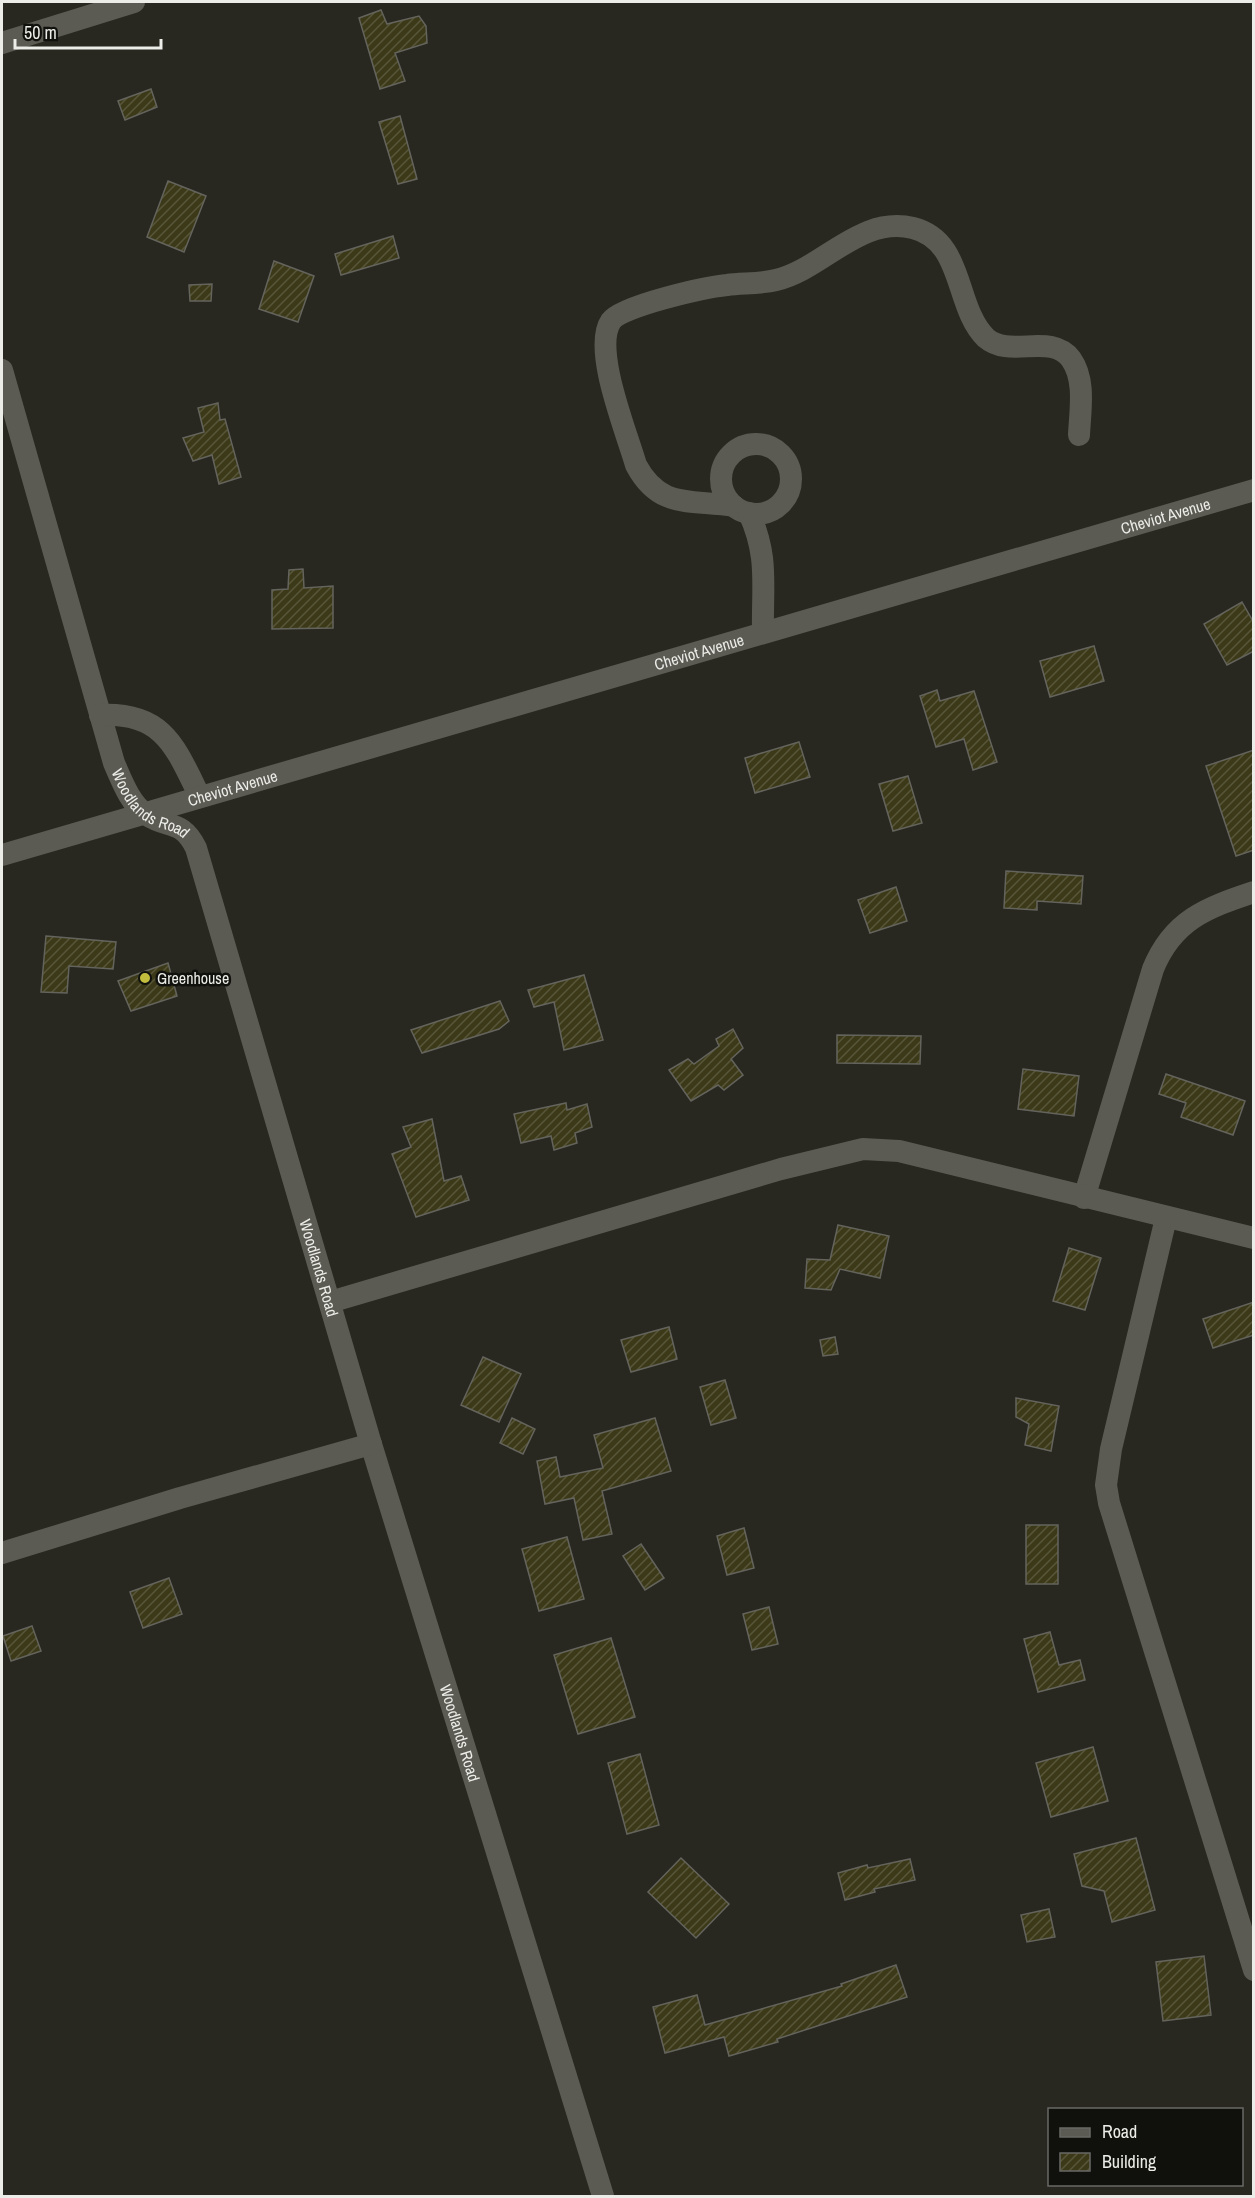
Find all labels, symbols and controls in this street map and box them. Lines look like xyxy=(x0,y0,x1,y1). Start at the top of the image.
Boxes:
scale bar xyxy=(15,12,160,50)
text: 50 m xyxy=(24,20,57,45)
street label: Cheviot Avenue xyxy=(1118,492,1213,539)
street label: Cheviot Avenue xyxy=(652,628,746,675)
street label: Cheviot Avenue xyxy=(185,764,280,811)
street label: Woodlands Road xyxy=(107,765,195,843)
place label: Greenhouse xyxy=(157,967,229,989)
marker: Greenhouse xyxy=(138,971,152,985)
street label: Woodlands Road xyxy=(295,1217,344,1319)
street label: Woodlands Road xyxy=(435,1682,485,1784)
legend xyxy=(1048,2108,1243,2186)
text: Road xyxy=(1102,2119,1137,2144)
text: Building xyxy=(1102,2149,1157,2174)

